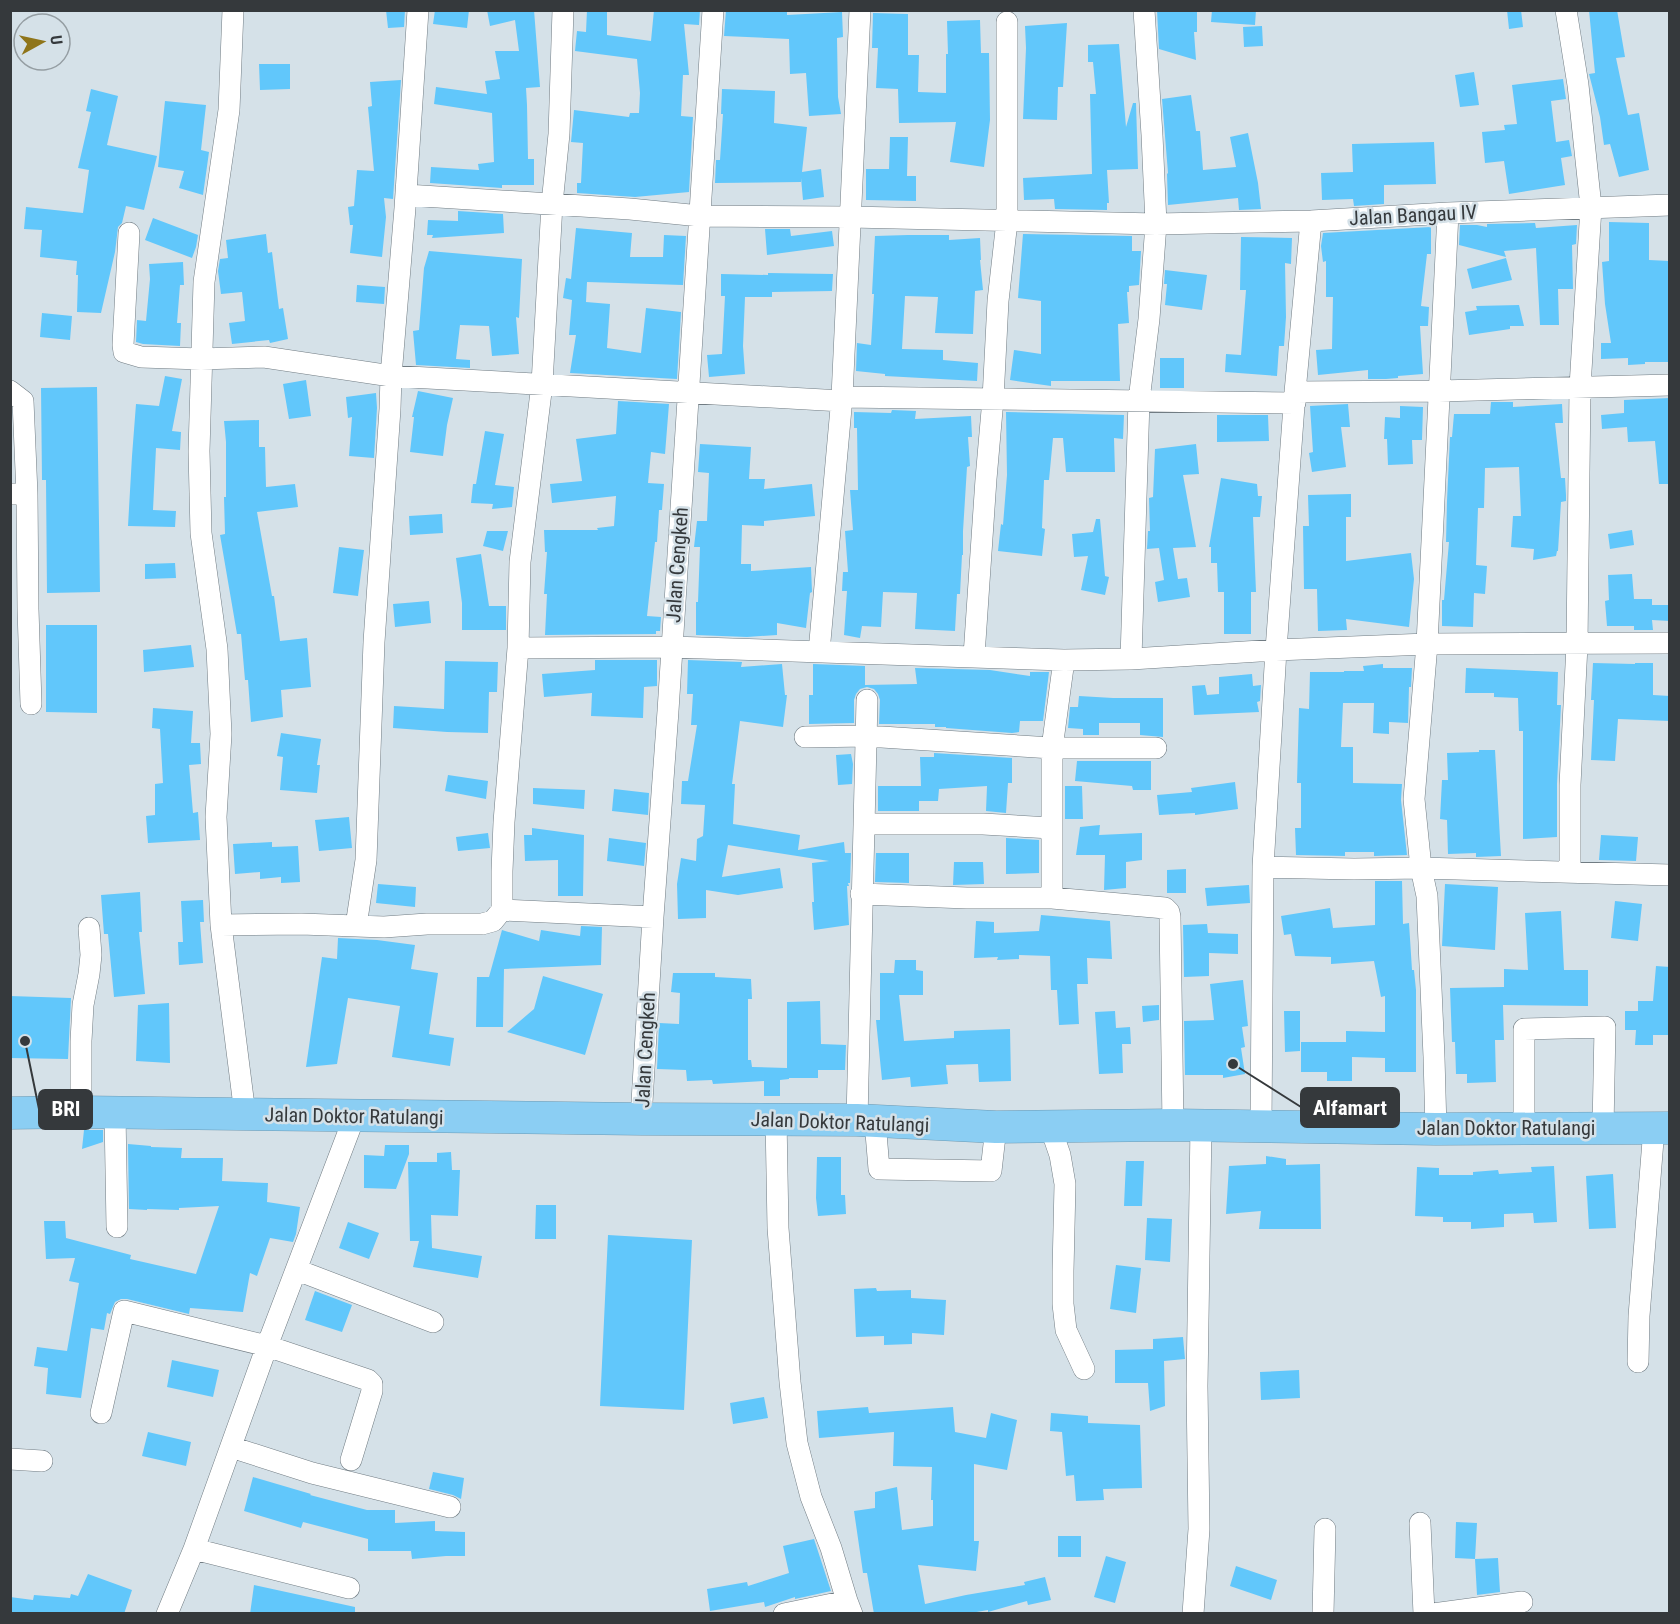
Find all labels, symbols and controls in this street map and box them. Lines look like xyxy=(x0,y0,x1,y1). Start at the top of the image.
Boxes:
north arrow xyxy=(12,12,72,72)
text: U xyxy=(46,34,66,46)
street label: Jalan Bangau IV xyxy=(1349,200,1477,230)
street label: Jalan Cengkeh xyxy=(661,506,693,624)
street label: Jalan Cengkeh xyxy=(630,992,660,1108)
callout: Alfamart xyxy=(1301,1088,1399,1127)
callout: BRI xyxy=(39,1090,92,1129)
text: Alfamart xyxy=(1313,1096,1387,1120)
text: BRI xyxy=(51,1097,81,1121)
street label: Jalan Doktor Ratulangi xyxy=(264,1102,444,1130)
street label: Jalan Doktor Ratulangi xyxy=(750,1107,930,1137)
street label: Jalan Doktor Ratulangi xyxy=(1417,1116,1595,1140)

